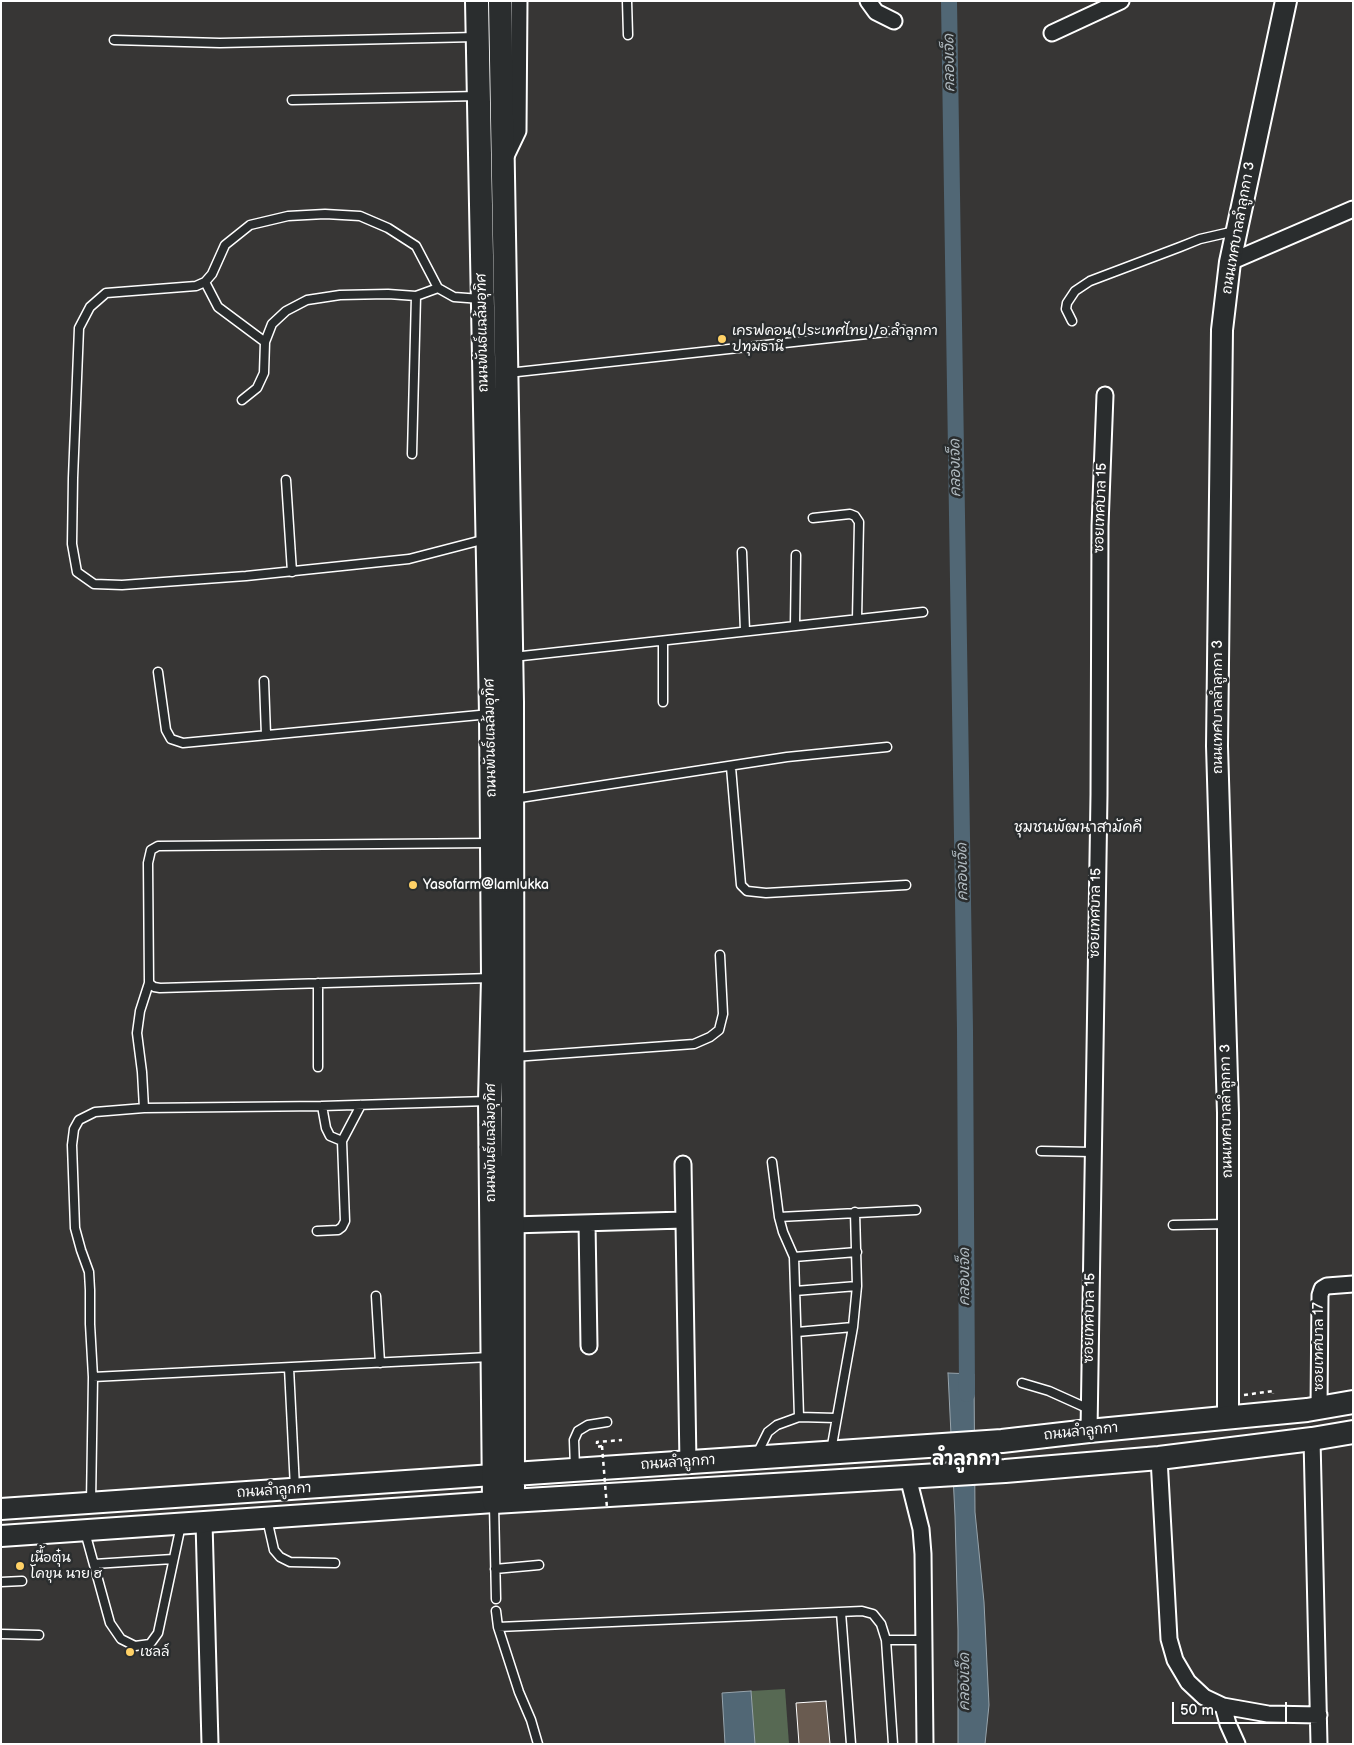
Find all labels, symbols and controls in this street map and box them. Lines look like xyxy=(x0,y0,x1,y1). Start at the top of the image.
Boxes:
water label: คลองเจ็ด xyxy=(940,34,960,92)
street label: ถนนเทศบาลลำลูกกา 3 xyxy=(1219,160,1259,296)
street label: ถนนพันธ์แฉล้มอุทิศ xyxy=(474,274,492,392)
place label: เครฟคอน(ประเทศไทย)/อ.ลำลูกกา ปทุมธานี xyxy=(732,323,938,356)
marker: เครฟคอน(ประเทศไทย)/อ.ลำลูกกา ปทุมธานี xyxy=(716,333,728,345)
water label: คลองเจ็ด xyxy=(946,439,966,497)
street label: ซอยเทศบาล 15 xyxy=(1091,463,1111,553)
street label: ถนนเทศบาลลำลูกกา 3 xyxy=(1210,640,1226,774)
street label: ถนนพันธ์แฉล้มอุทิศ xyxy=(482,679,500,797)
district label: ชุมชนพัฒนาสามัคคี xyxy=(1014,819,1142,837)
water label: คลองเจ็ด xyxy=(953,843,973,901)
street label: ซอยเทศบาล 15 xyxy=(1087,868,1105,958)
place label: Yasofarm@lamlukka xyxy=(423,877,549,893)
marker: Yasofarm@lamlukka xyxy=(407,879,419,891)
street label: ถนนเทศบาลลำลูกกา 3 xyxy=(1217,1044,1237,1178)
street label: ถนนพันธ์แฉล้มอุทิศ xyxy=(483,1084,499,1202)
water label: คลองเจ็ด xyxy=(956,1248,974,1306)
street label: ซอยเทศบาล 15 xyxy=(1081,1273,1099,1363)
street label: ซอยเทศบาล 17 xyxy=(1311,1302,1327,1392)
street label: ถนนลำลูกกา xyxy=(1043,1420,1119,1444)
district label: ลำลูกกา xyxy=(932,1449,1000,1471)
street label: ถนนลำลูกกา xyxy=(640,1452,716,1474)
street label: ถนนลำลูกกา xyxy=(236,1480,312,1502)
place label: เนื้อตุ๋น โคขุน นาย ฮ xyxy=(30,1550,102,1582)
marker: เนื้อตุ๋น โคขุน นาย ฮ xyxy=(14,1560,26,1572)
place label: เชลล์ xyxy=(140,1644,169,1660)
marker: เชลล์ xyxy=(124,1646,136,1658)
water label: คลองเจ็ด xyxy=(956,1653,974,1711)
scale bar xyxy=(1174,1692,1289,1724)
text: 50 m xyxy=(1180,1701,1214,1720)

